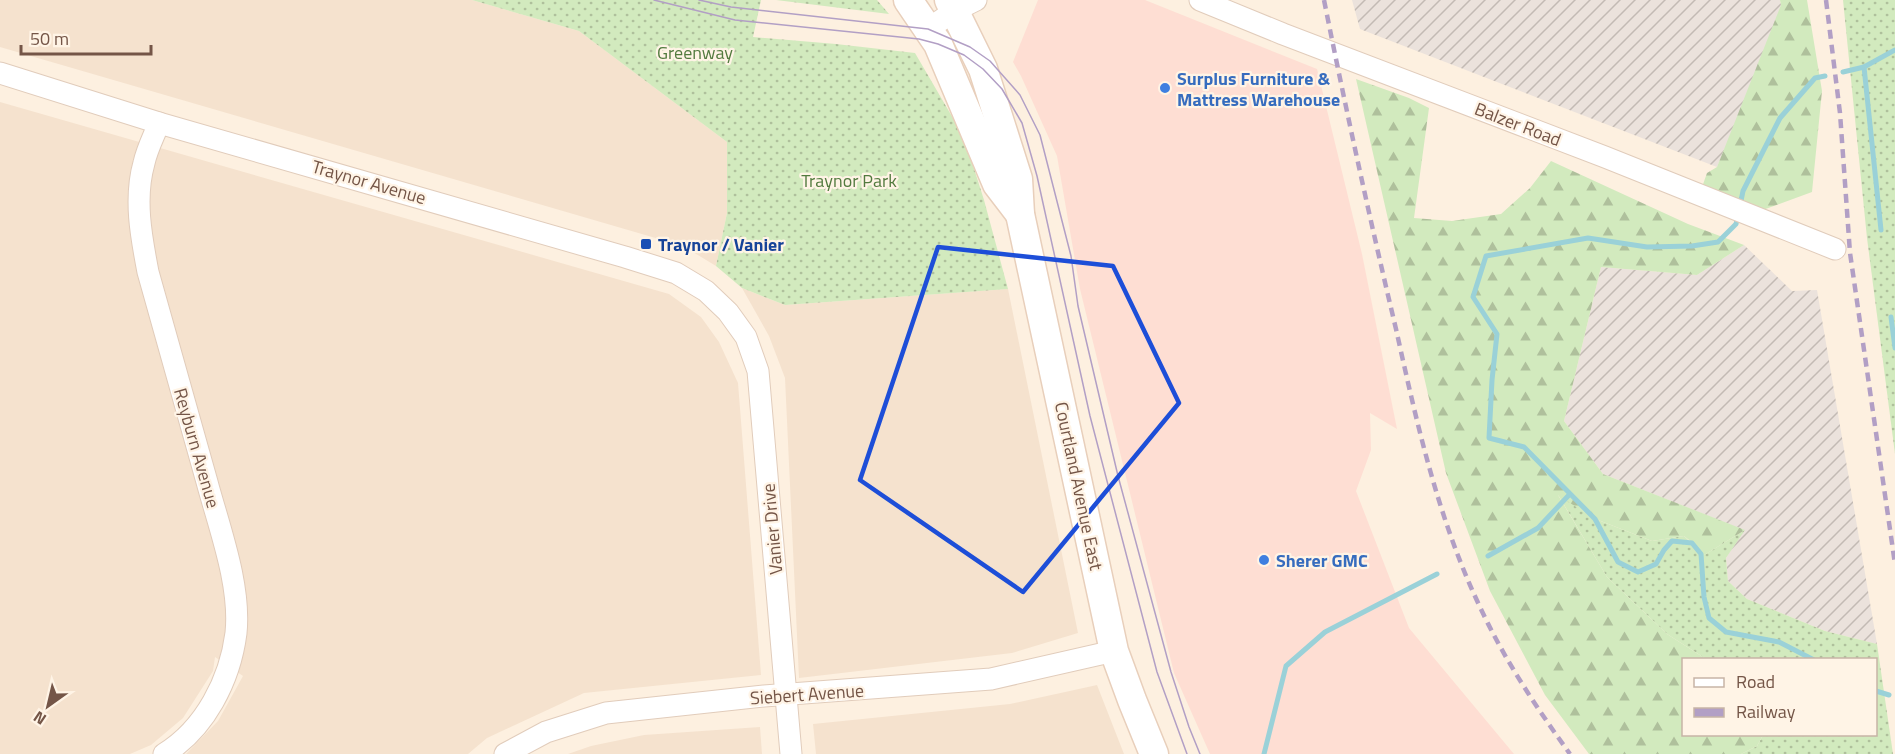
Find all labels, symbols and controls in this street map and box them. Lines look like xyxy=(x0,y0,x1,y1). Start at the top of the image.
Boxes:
scale bar xyxy=(21,18,152,56)
text: 50 m xyxy=(30,25,69,52)
park label: Greenway xyxy=(657,39,733,66)
place label: Surplus Furniture & Mattress Warehouse xyxy=(1177,65,1340,113)
marker: Surplus Furniture & Mattress Warehouse xyxy=(1158,81,1172,95)
street label: Balzer Road xyxy=(1471,95,1565,153)
street label: Traynor Avenue xyxy=(309,153,429,211)
park label: Traynor Park xyxy=(801,167,897,194)
place label: Traynor / Vanier xyxy=(658,231,784,258)
marker: Traynor / Vanier xyxy=(639,237,653,251)
street label: Reyburn Avenue xyxy=(167,385,227,511)
street label: Courtland Avenue East xyxy=(1048,399,1110,573)
street label: Vanier Drive xyxy=(755,482,789,576)
place label: Sherer GMC xyxy=(1276,547,1368,574)
marker: Sherer GMC xyxy=(1257,553,1271,567)
legend xyxy=(1682,658,1877,736)
text: Road xyxy=(1736,668,1775,695)
north arrow xyxy=(18,676,78,736)
street label: Siebert Avenue xyxy=(749,677,865,711)
text: Railway xyxy=(1736,698,1796,725)
text: N xyxy=(28,705,51,731)

